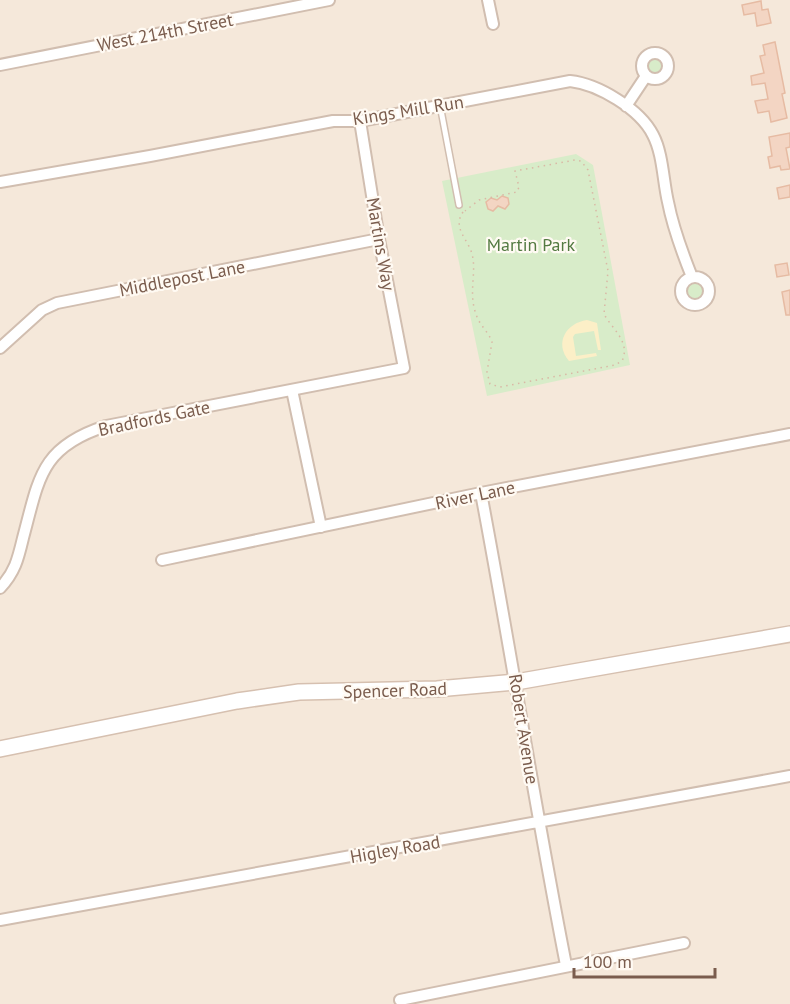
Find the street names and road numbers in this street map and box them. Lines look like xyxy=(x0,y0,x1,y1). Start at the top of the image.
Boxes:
street label: West 214th Street xyxy=(95,8,235,56)
street label: Kings Mill Run xyxy=(351,90,465,130)
street label: Martins Way xyxy=(362,196,401,293)
street label: Middlepost Lane xyxy=(117,255,247,301)
street label: Bradfords Gate xyxy=(96,395,212,441)
street label: River Lane xyxy=(433,475,517,515)
street label: Robert Avenue xyxy=(504,672,544,786)
street label: Spencer Road xyxy=(343,677,447,703)
street label: Higley Road xyxy=(348,830,442,868)

